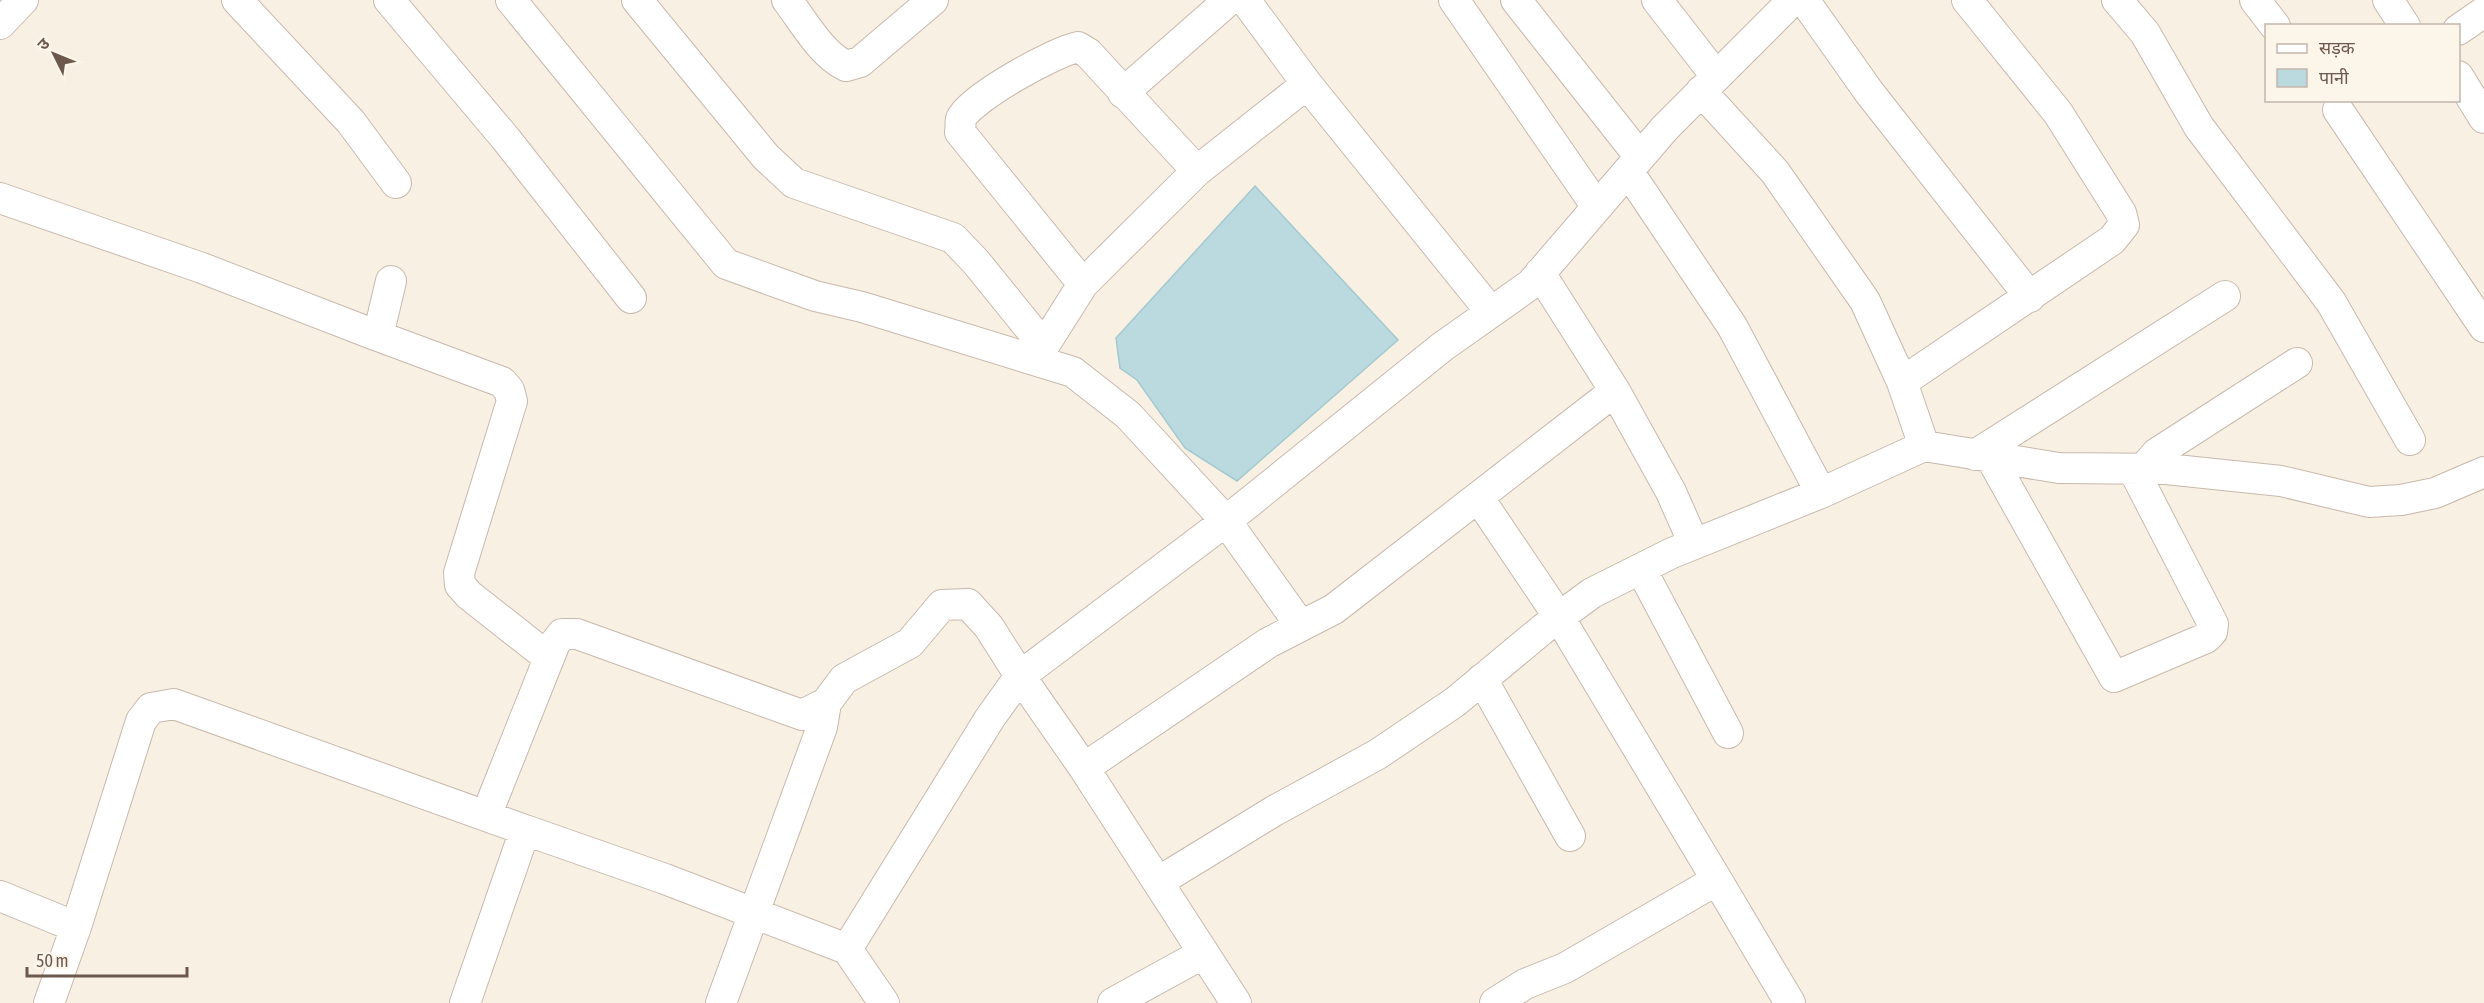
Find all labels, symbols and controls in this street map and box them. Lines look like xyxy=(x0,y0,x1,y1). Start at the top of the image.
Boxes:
north arrow xyxy=(24,24,84,84)
legend xyxy=(2265,24,2460,102)
text: उ xyxy=(33,34,53,53)
text: सड़क xyxy=(2319,37,2356,58)
text: पानी xyxy=(2319,67,2349,88)
scale bar xyxy=(27,940,188,978)
text: 50 m xyxy=(36,950,68,971)

